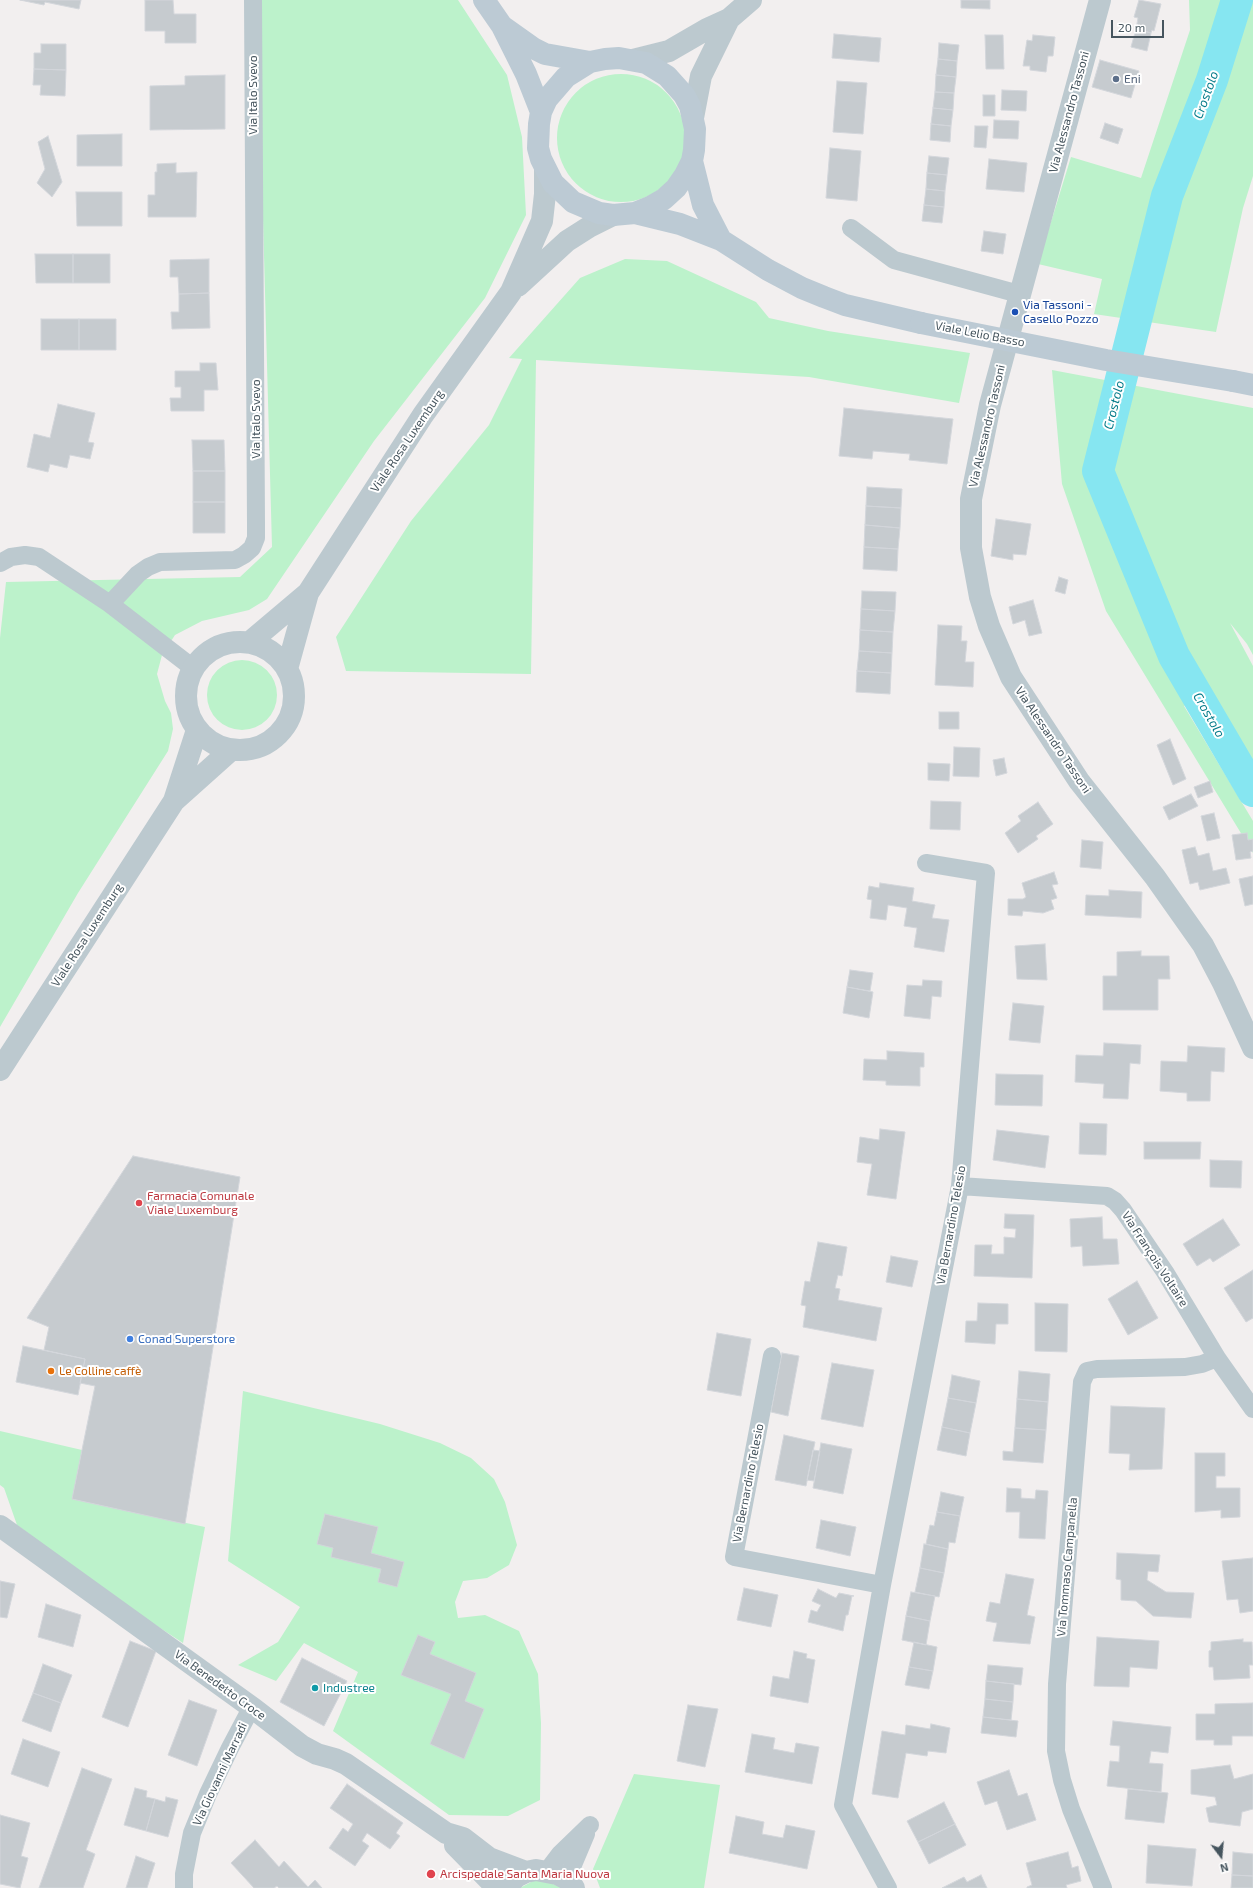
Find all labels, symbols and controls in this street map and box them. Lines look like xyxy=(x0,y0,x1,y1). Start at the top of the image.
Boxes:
scale bar xyxy=(1113,12,1166,38)
text: 20 m xyxy=(1118,20,1145,34)
street label: Via Alessandro Tassoni xyxy=(1046,50,1092,174)
street label: Via Italo Svevo xyxy=(246,55,260,135)
water label: Crostolo xyxy=(1190,69,1222,121)
place label: Eni xyxy=(1124,72,1141,86)
marker: Eni xyxy=(1111,74,1121,84)
place label: Via Tassoni - Casello Pozzo xyxy=(1023,298,1098,326)
marker: Via Tassoni - Casello Pozzo xyxy=(1010,307,1020,317)
street label: Viale Lelio Basso xyxy=(934,318,1026,350)
street label: Via Alessandro Tassoni xyxy=(966,363,1008,489)
street label: Via Italo Svevo xyxy=(249,379,263,459)
water label: Crostolo xyxy=(1100,379,1128,431)
street label: Viale Rosa Luxemburg xyxy=(367,387,447,495)
street label: Via Alessandro Tassoni xyxy=(1012,684,1094,796)
water label: Crostolo xyxy=(1190,690,1228,740)
street label: Viale Rosa Luxemburg xyxy=(48,881,126,989)
street label: Via Bernardino Telesio xyxy=(933,1164,969,1286)
place label: Farmacia Comunale Viale Luxemburg xyxy=(147,1189,254,1217)
marker: Farmacia Comunale Viale Luxemburg xyxy=(134,1198,144,1208)
street label: Via François Voltaire xyxy=(1119,1209,1191,1309)
place label: Conad Superstore xyxy=(138,1332,235,1346)
marker: Conad Superstore xyxy=(125,1334,135,1344)
place label: Le Colline caffè xyxy=(59,1364,141,1378)
marker: Le Colline caffè xyxy=(46,1366,56,1376)
street label: Via Bernardino Telesio xyxy=(729,1422,767,1544)
street label: Via Tommaso Campanella xyxy=(1054,1497,1080,1637)
street label: Via Benedetto Croce xyxy=(172,1647,268,1723)
place label: Industree xyxy=(323,1681,375,1695)
marker: Industree xyxy=(310,1683,320,1693)
street label: Via Giovanni Marradi xyxy=(190,1720,250,1828)
north arrow xyxy=(1201,1836,1241,1876)
text: N xyxy=(1219,1861,1230,1875)
place label: Arcispedale Santa Maria Nuova xyxy=(440,1867,610,1881)
marker: Arcispedale Santa Maria Nuova xyxy=(425,1868,437,1880)

